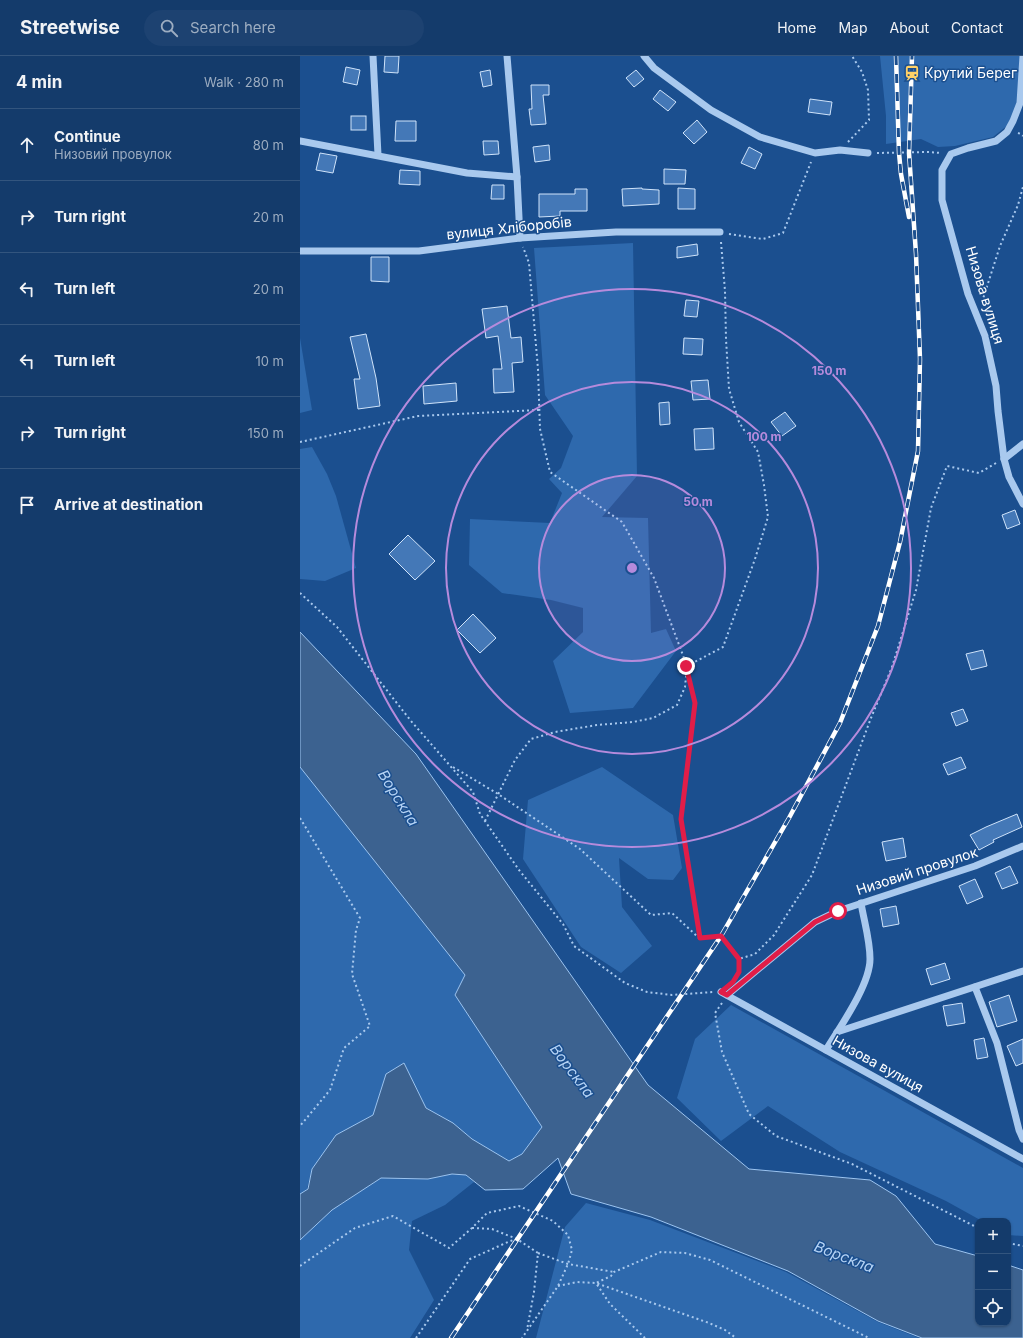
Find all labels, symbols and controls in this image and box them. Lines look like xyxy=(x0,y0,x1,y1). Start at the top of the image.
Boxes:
search box xyxy=(144,10,424,46)
text: Streetwise xyxy=(20,16,120,39)
icon: search xyxy=(158,17,180,39)
text: Search here xyxy=(190,18,276,37)
text: Home xyxy=(777,19,816,36)
text: Map xyxy=(838,19,868,36)
text: About xyxy=(890,19,929,36)
text: Contact xyxy=(951,19,1003,36)
station icon: Крутий Берег xyxy=(903,64,921,82)
place label: Крутий Берег xyxy=(924,64,1017,81)
text: 4 min xyxy=(16,72,62,92)
text: Walk · 280 m xyxy=(204,74,284,90)
text: Continue xyxy=(54,127,121,146)
icon: ahead xyxy=(16,134,38,156)
text: 80 m xyxy=(253,137,284,153)
text: Низовий провулок xyxy=(54,146,172,162)
icon: right xyxy=(16,206,38,228)
text: Turn right xyxy=(54,207,126,226)
text: 20 m xyxy=(253,209,284,225)
street label: вулиця Хліборобів xyxy=(446,212,572,243)
street label: Низова вулиця xyxy=(963,244,1008,346)
icon: left xyxy=(16,278,38,300)
text: Turn left xyxy=(54,279,115,298)
text: 20 m xyxy=(253,281,284,297)
icon: left xyxy=(16,350,38,372)
text: Turn left xyxy=(54,351,115,370)
text: 10 m xyxy=(255,353,284,369)
text: 150 m xyxy=(812,363,846,378)
icon: right xyxy=(16,422,38,444)
text: Turn right xyxy=(54,423,126,442)
text: 150 m xyxy=(248,425,284,441)
text: 100 m xyxy=(746,429,782,444)
icon: arrive xyxy=(16,494,38,516)
text: 50 m xyxy=(683,494,713,509)
text: Arrive at destination xyxy=(54,495,203,514)
centre of rings xyxy=(625,561,639,575)
route end xyxy=(677,657,695,675)
water label: Ворскла xyxy=(374,766,423,829)
street label: Низовий провулок xyxy=(854,843,980,898)
route start xyxy=(829,902,847,920)
street label: Низова вулиця xyxy=(830,1032,927,1096)
water label: Ворскла xyxy=(546,1040,599,1101)
map controls xyxy=(975,1218,1011,1326)
button: + xyxy=(975,1218,1011,1254)
water label: Ворскла xyxy=(812,1236,877,1277)
button: − xyxy=(975,1254,1011,1290)
button: locate xyxy=(975,1290,1011,1326)

